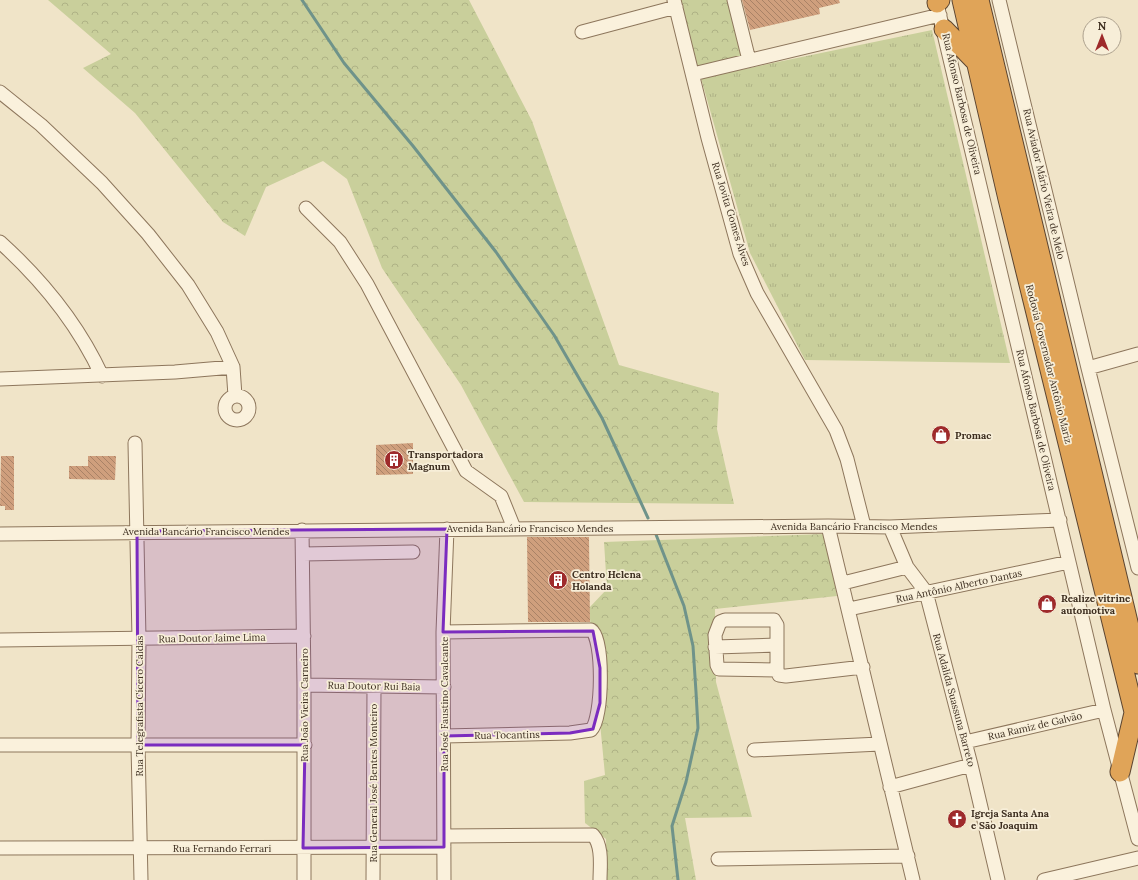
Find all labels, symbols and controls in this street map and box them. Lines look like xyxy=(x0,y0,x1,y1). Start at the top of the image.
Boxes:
north arrow xyxy=(1082,16,1122,56)
text: N xyxy=(1098,19,1107,33)
street label: Rua Afonso Barbosa de Oliveira xyxy=(939,32,985,176)
street label: Rua Aviador Mário Vieira de Melo xyxy=(1020,107,1068,261)
street label: Rua Jovita Gomes Alves xyxy=(709,160,753,268)
street label: Rodovia Governador Antônio Mariz xyxy=(1023,283,1075,445)
street label: Rua Afonso Barbosa de Oliveira xyxy=(1013,348,1059,492)
shop icon: Promac xyxy=(930,424,952,446)
place label: Promac xyxy=(955,429,992,442)
place label: Transportadora Magnum xyxy=(408,448,484,473)
building icon: Transportadora Magnum xyxy=(383,449,405,471)
street label: Avenida Bancário Francisco Mendes xyxy=(770,520,938,533)
street label: Avenida Bancário Francisco Mendes xyxy=(446,522,614,535)
street label: Avenida Bancário Francisco Mendes xyxy=(122,525,290,538)
street label: Rua Antônio Alberto Dantas xyxy=(895,566,1024,606)
place label: Centro Helena Holanda xyxy=(572,568,642,593)
building icon: Centro Helena Holanda xyxy=(547,569,569,591)
place label: Realize vitrine automotiva xyxy=(1061,592,1131,617)
shop icon: Realize vitrine automotiva xyxy=(1036,593,1058,615)
street label: Rua Doutor Jaime Lima xyxy=(158,631,266,645)
street label: Rua Adalida Suassuna Barreto xyxy=(930,632,978,768)
street label: Rua Telegrafista Cícero Caldas xyxy=(133,635,146,776)
street label: Rua José Faustino Cavalcante xyxy=(438,636,451,771)
street label: Rua João Vieira Carneiro xyxy=(298,648,311,762)
street label: Rua Doutor Rui Baia xyxy=(327,679,421,693)
street label: Rua General José Bentes Monteiro xyxy=(367,703,380,862)
street label: Rua Ramiz de Galvão xyxy=(987,709,1084,743)
street label: Rua Tocantins xyxy=(474,728,540,742)
place label: Igreja Santa Ana e São Joaquim xyxy=(971,807,1050,832)
church icon: Igreja Santa Ana e São Joaquim xyxy=(946,808,968,830)
street label: Rua Fernando Ferrari xyxy=(173,842,271,855)

